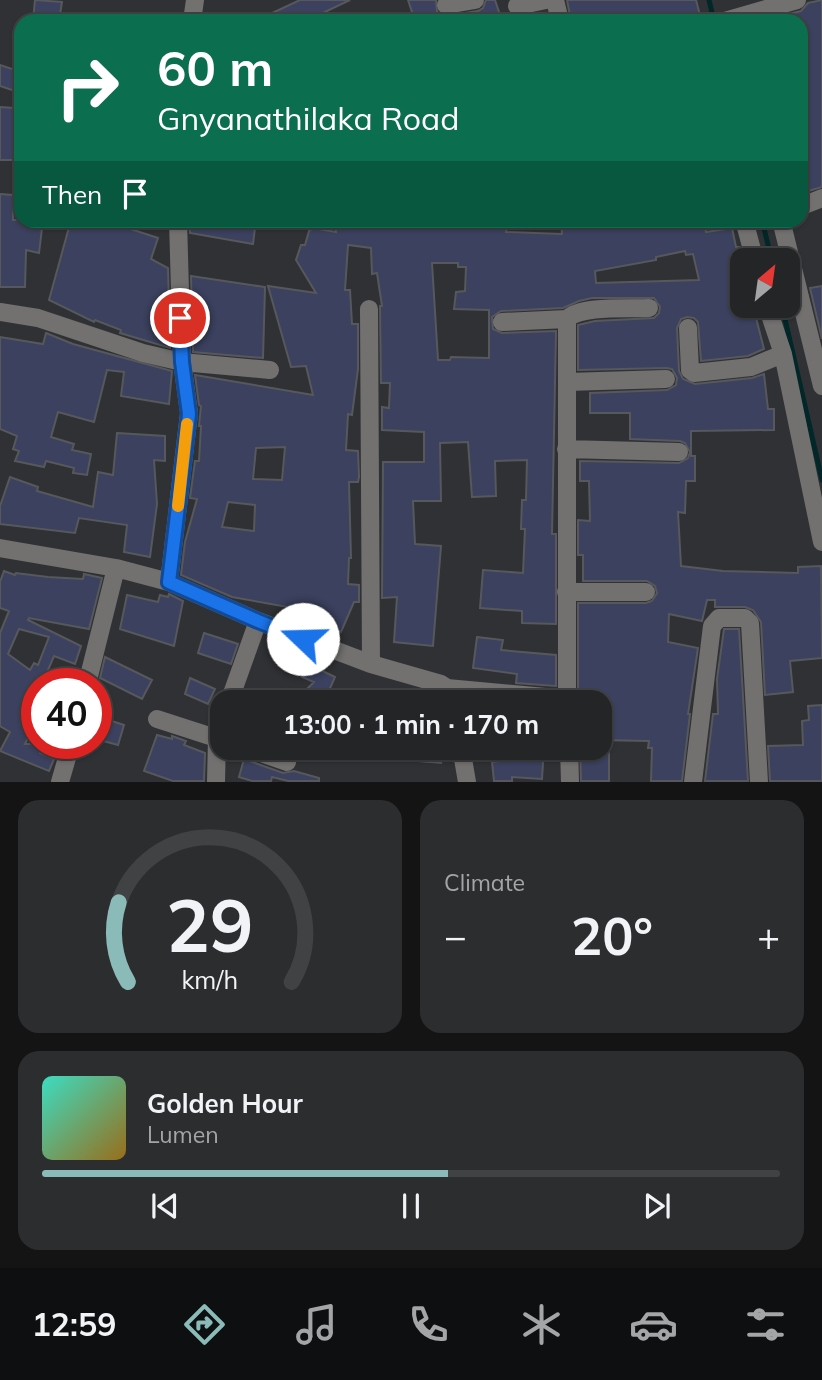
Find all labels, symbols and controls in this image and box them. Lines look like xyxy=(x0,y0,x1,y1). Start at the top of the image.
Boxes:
text: 60 m xyxy=(157,37,273,98)
icon: right xyxy=(42,42,133,133)
text: Gnyanathilaka Road xyxy=(157,98,460,138)
icon: arrive xyxy=(116,175,154,213)
text: Then xyxy=(42,178,102,211)
north arrow xyxy=(730,248,800,318)
map controls xyxy=(730,248,800,318)
pin xyxy=(150,288,210,348)
icon: arrive xyxy=(161,299,199,337)
position arrow xyxy=(266,602,340,676)
speed limit sign: 40 xyxy=(21,668,112,759)
text: 13:00 · 1 min · 170 m xyxy=(283,708,539,741)
text: Climate xyxy=(444,868,525,897)
text: 29 xyxy=(166,880,254,971)
text: 20° xyxy=(571,903,653,968)
text: − xyxy=(444,912,467,960)
text: + xyxy=(757,912,780,960)
text: km/h xyxy=(182,964,238,995)
text: Golden Hour xyxy=(147,1087,303,1120)
text: Lumen xyxy=(147,1120,219,1149)
icon: previous xyxy=(146,1187,184,1225)
icon: pause xyxy=(392,1187,430,1225)
icon: next xyxy=(638,1187,676,1225)
icon: directions xyxy=(180,1300,229,1349)
icon: music xyxy=(292,1300,341,1349)
icon: phone xyxy=(404,1300,453,1349)
icon: climate xyxy=(517,1300,566,1349)
icon: car xyxy=(629,1300,678,1349)
icon: filters xyxy=(741,1300,790,1349)
text: 12:59 xyxy=(32,1304,116,1344)

